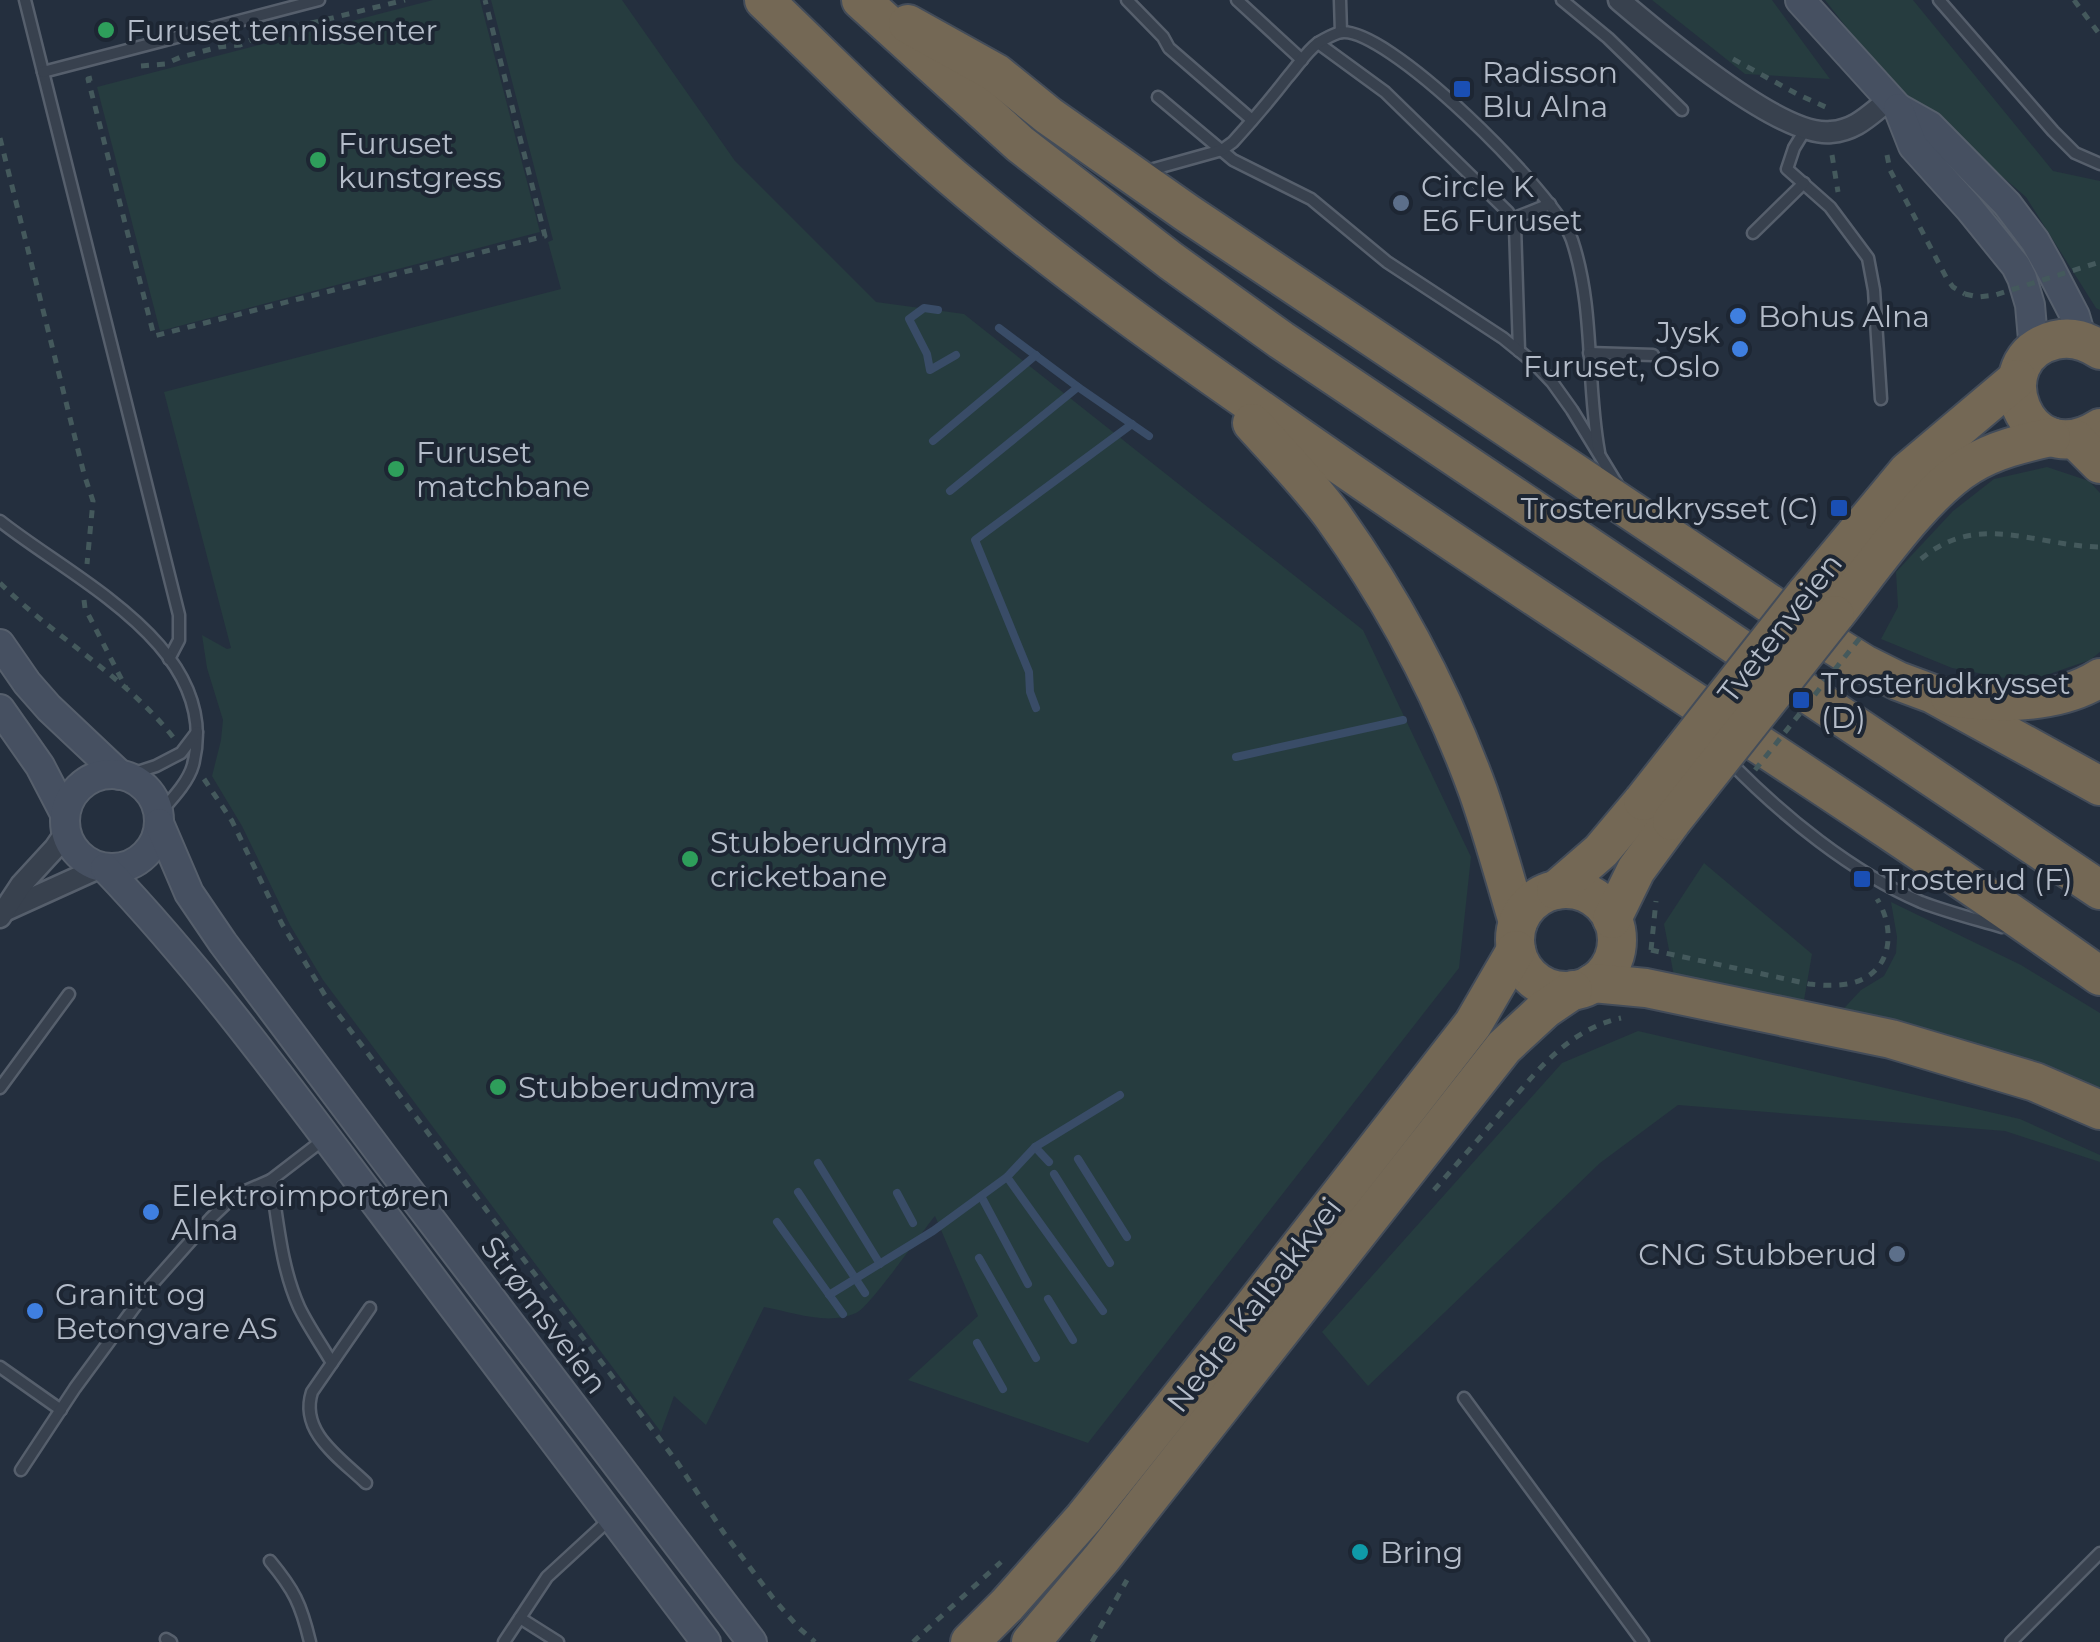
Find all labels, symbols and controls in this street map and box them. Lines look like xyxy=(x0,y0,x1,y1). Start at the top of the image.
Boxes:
place label: Furuset tennissenter xyxy=(126,12,437,49)
marker: Furuset tennissenter xyxy=(95,19,117,41)
place label: Radisson Blu Alna xyxy=(1482,54,1618,125)
marker: Radisson Blu Alna xyxy=(1451,78,1473,100)
place label: Furuset kunstgress xyxy=(338,125,502,196)
marker: Furuset kunstgress xyxy=(307,149,329,171)
place label: Circle K E6 Furuset xyxy=(1421,168,1582,239)
marker: Circle K E6 Furuset xyxy=(1390,192,1412,214)
place label: Bohus Alna xyxy=(1758,298,1930,335)
marker: Bohus Alna xyxy=(1727,305,1749,327)
place label: Jysk Furuset, Oslo xyxy=(1523,314,1720,385)
marker: Jysk Furuset, Oslo xyxy=(1729,338,1751,360)
place label: Furuset matchbane xyxy=(416,434,590,505)
marker: Furuset matchbane xyxy=(385,458,407,480)
place label: Trosterudkrysset (C) xyxy=(1521,490,1819,527)
marker: Trosterudkrysset (C) xyxy=(1828,497,1850,519)
street label: Tvetenveien xyxy=(1710,546,1850,710)
place label: Trosterudkrysset (D) xyxy=(1821,665,2070,736)
marker: Trosterudkrysset (D) xyxy=(1790,689,1812,711)
place label: Stubberudmyra cricketbane xyxy=(710,824,948,895)
marker: Stubberudmyra cricketbane xyxy=(679,848,701,870)
place label: Trosterud (F) xyxy=(1882,861,2073,898)
marker: Trosterud (F) xyxy=(1851,868,1873,890)
place label: Stubberudmyra xyxy=(518,1069,756,1106)
marker: Stubberudmyra xyxy=(487,1076,509,1098)
place label: Elektroimportøren Alna xyxy=(171,1177,450,1248)
street label: Nedre Kalbakkvei xyxy=(1159,1190,1349,1420)
marker: Elektroimportøren Alna xyxy=(140,1201,162,1223)
street label: Strømsveien xyxy=(473,1229,615,1401)
place label: CNG Stubberud xyxy=(1638,1236,1877,1273)
marker: CNG Stubberud xyxy=(1886,1243,1908,1265)
place label: Granitt og Betongvare AS xyxy=(55,1276,278,1347)
marker: Granitt og Betongvare AS xyxy=(24,1300,46,1322)
place label: Bring xyxy=(1380,1534,1463,1571)
marker: Bring xyxy=(1349,1541,1371,1563)

